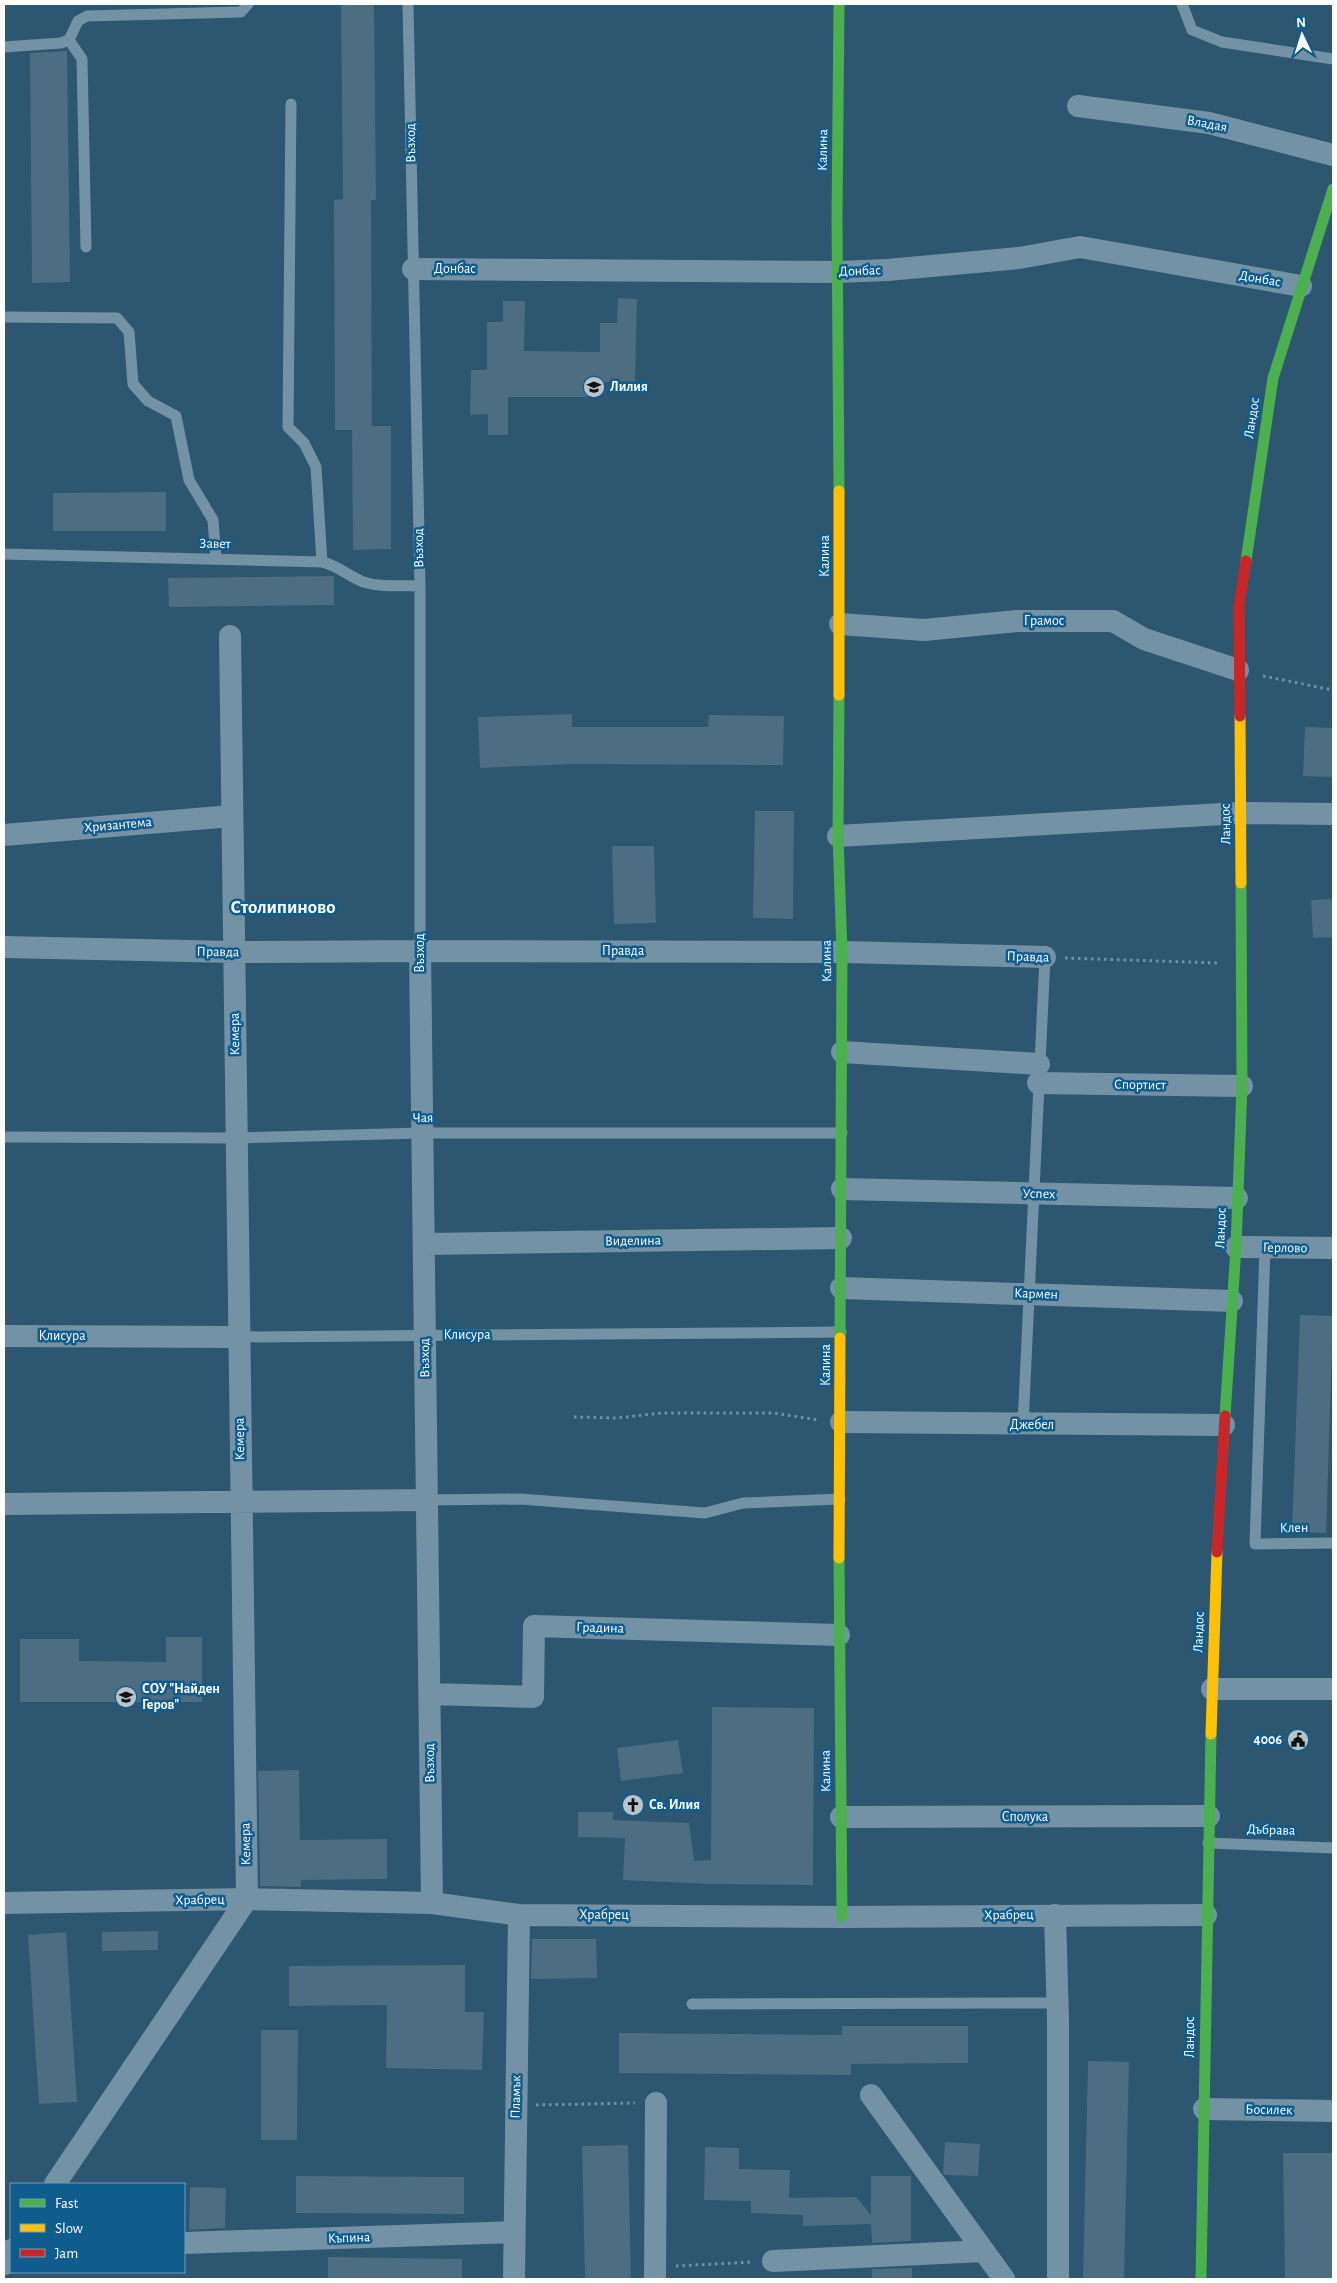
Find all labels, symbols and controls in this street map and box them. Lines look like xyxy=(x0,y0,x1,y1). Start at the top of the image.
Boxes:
north arrow xyxy=(1277,10,1327,60)
text: N xyxy=(1296,16,1307,30)
street label: Владая xyxy=(1186,113,1228,135)
street label: Възход xyxy=(404,123,418,163)
street label: Калина xyxy=(816,128,830,171)
street label: Донбас xyxy=(434,262,476,276)
street label: Донбас xyxy=(839,263,882,279)
street label: Донбас xyxy=(1238,268,1282,290)
school or university icon: Лилия xyxy=(582,375,606,399)
place label: Лилия xyxy=(610,380,648,394)
street label: Ландос xyxy=(1242,396,1262,439)
street label: Възход xyxy=(412,528,426,568)
street label: Калина xyxy=(818,534,832,577)
street label: Завет xyxy=(199,537,232,551)
street label: Грамос xyxy=(1024,614,1065,628)
street label: Ландос xyxy=(1219,803,1233,845)
street label: Хризантема xyxy=(84,815,153,835)
district label: Столипиново xyxy=(230,898,336,917)
street label: Възход xyxy=(413,933,427,973)
street label: Калина xyxy=(820,939,834,982)
street label: Правда xyxy=(602,944,645,958)
street label: Правда xyxy=(197,945,240,959)
street label: Правда xyxy=(1006,949,1050,965)
street label: Кемера xyxy=(228,1012,242,1056)
street label: Спортист xyxy=(1114,1078,1167,1092)
street label: Чая xyxy=(413,1111,433,1125)
street label: Успех xyxy=(1023,1187,1055,1201)
street label: Ландос xyxy=(1213,1207,1229,1249)
street label: Виделина xyxy=(605,1233,662,1248)
street label: Герлово xyxy=(1263,1241,1308,1255)
street label: Кармен xyxy=(1014,1286,1058,1302)
street label: Клисура xyxy=(443,1328,491,1342)
street label: Клисура xyxy=(38,1329,86,1343)
street label: Възход xyxy=(418,1338,432,1378)
street label: Калина xyxy=(819,1343,833,1386)
street label: Кемера xyxy=(233,1417,247,1461)
street label: Джебел xyxy=(1010,1418,1054,1432)
street label: Клен xyxy=(1280,1521,1308,1535)
street label: Ландос xyxy=(1191,1611,1207,1653)
street label: Градина xyxy=(576,1620,625,1636)
place label: СОУ "Найден Геров" xyxy=(142,1682,220,1712)
school or university icon: СОУ "Найден Геров" xyxy=(114,1685,138,1709)
public building icon: 4006 xyxy=(1286,1728,1310,1752)
place label: 4006 xyxy=(1254,1733,1282,1747)
street label: Възход xyxy=(423,1743,437,1783)
street label: Калина xyxy=(819,1749,833,1792)
church icon: Св. Илия xyxy=(621,1793,645,1817)
place label: Св. Илия xyxy=(649,1798,700,1812)
street label: Сполука xyxy=(1002,1810,1049,1824)
street label: Кемера xyxy=(239,1822,253,1866)
street label: Дъбрава xyxy=(1247,1822,1296,1838)
street label: Храбрец xyxy=(175,1893,225,1907)
street label: Храбрец xyxy=(579,1908,629,1922)
street label: Храбрец xyxy=(984,1908,1034,1922)
street label: Ландос xyxy=(1183,2016,1197,2058)
street label: Пламък xyxy=(509,2075,523,2119)
street label: Босилек xyxy=(1245,2103,1293,2117)
legend xyxy=(10,2183,185,2273)
text: Fast xyxy=(55,2196,79,2211)
text: Slow xyxy=(55,2221,83,2236)
street label: Къпина xyxy=(328,2230,371,2246)
text: Jam xyxy=(55,2246,78,2261)

